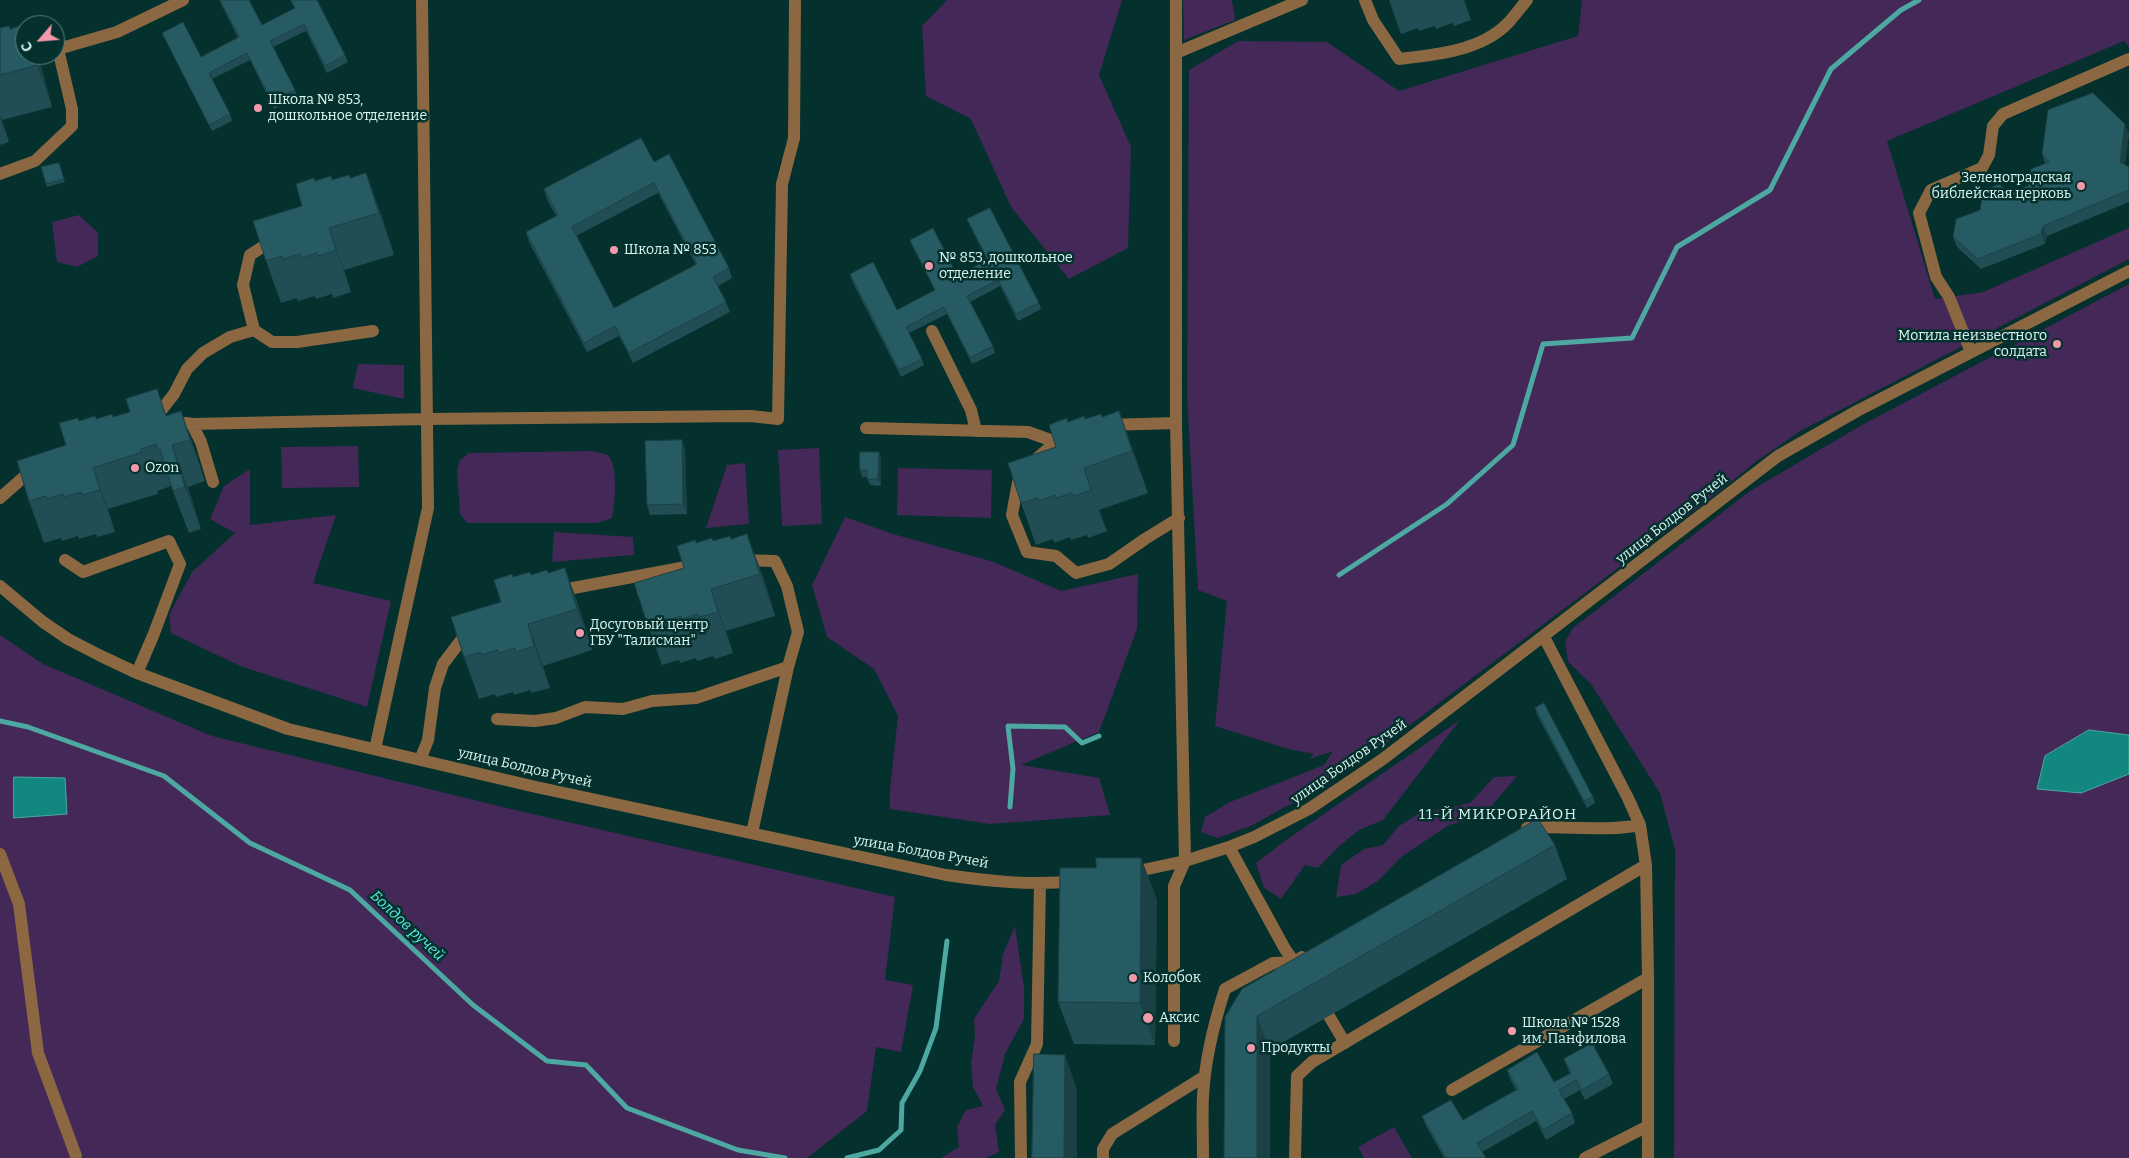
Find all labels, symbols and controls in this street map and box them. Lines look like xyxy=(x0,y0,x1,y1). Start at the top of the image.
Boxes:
north arrow xyxy=(15,15,65,65)
text: С xyxy=(17,39,37,54)
place label: Школа № 853, дошкольное отделение xyxy=(268,92,427,124)
marker: Школа № 853, дошкольное отделение xyxy=(252,102,264,114)
place label: Зеленоградская библейская церковь xyxy=(1931,170,2071,202)
marker: Зеленоградская библейская церковь xyxy=(2075,180,2087,192)
place label: Школа № 853 xyxy=(624,242,717,258)
marker: Школа № 853 xyxy=(608,244,620,256)
place label: № 853, дошкольное отделение xyxy=(939,250,1073,282)
marker: № 853, дошкольное отделение xyxy=(923,260,935,272)
place label: Могила неизвестного солдата xyxy=(1898,328,2047,361)
marker: Могила неизвестного солдата xyxy=(2051,338,2063,350)
place label: Ozon xyxy=(145,460,179,476)
marker: Ozon xyxy=(129,462,141,474)
street label: улица Болдов Ручей xyxy=(1613,470,1731,568)
place label: Досуговый центр ГБУ "Талисман" xyxy=(590,617,708,650)
marker: Досуговый центр ГБУ "Талисман" xyxy=(574,627,586,639)
street label: улица Болдов Ручей xyxy=(1288,716,1410,808)
street label: улица Болдов Ручей xyxy=(456,744,594,792)
district label: 11-Й МИКРОРАЙОН xyxy=(1417,806,1579,824)
street label: улица Болдов Ручей xyxy=(852,832,990,872)
water label: Болдов ручей xyxy=(366,887,448,965)
place label: Колобок xyxy=(1143,970,1201,986)
marker: Колобок xyxy=(1127,972,1139,984)
place label: Аксис xyxy=(1159,1010,1200,1026)
marker: Аксис xyxy=(1141,1011,1155,1025)
place label: Школа № 1528 им. Панфилова xyxy=(1522,1015,1626,1048)
marker: Школа № 1528 им. Панфилова xyxy=(1506,1025,1518,1037)
place label: Продукты xyxy=(1261,1040,1330,1056)
marker: Продукты xyxy=(1245,1042,1257,1054)

